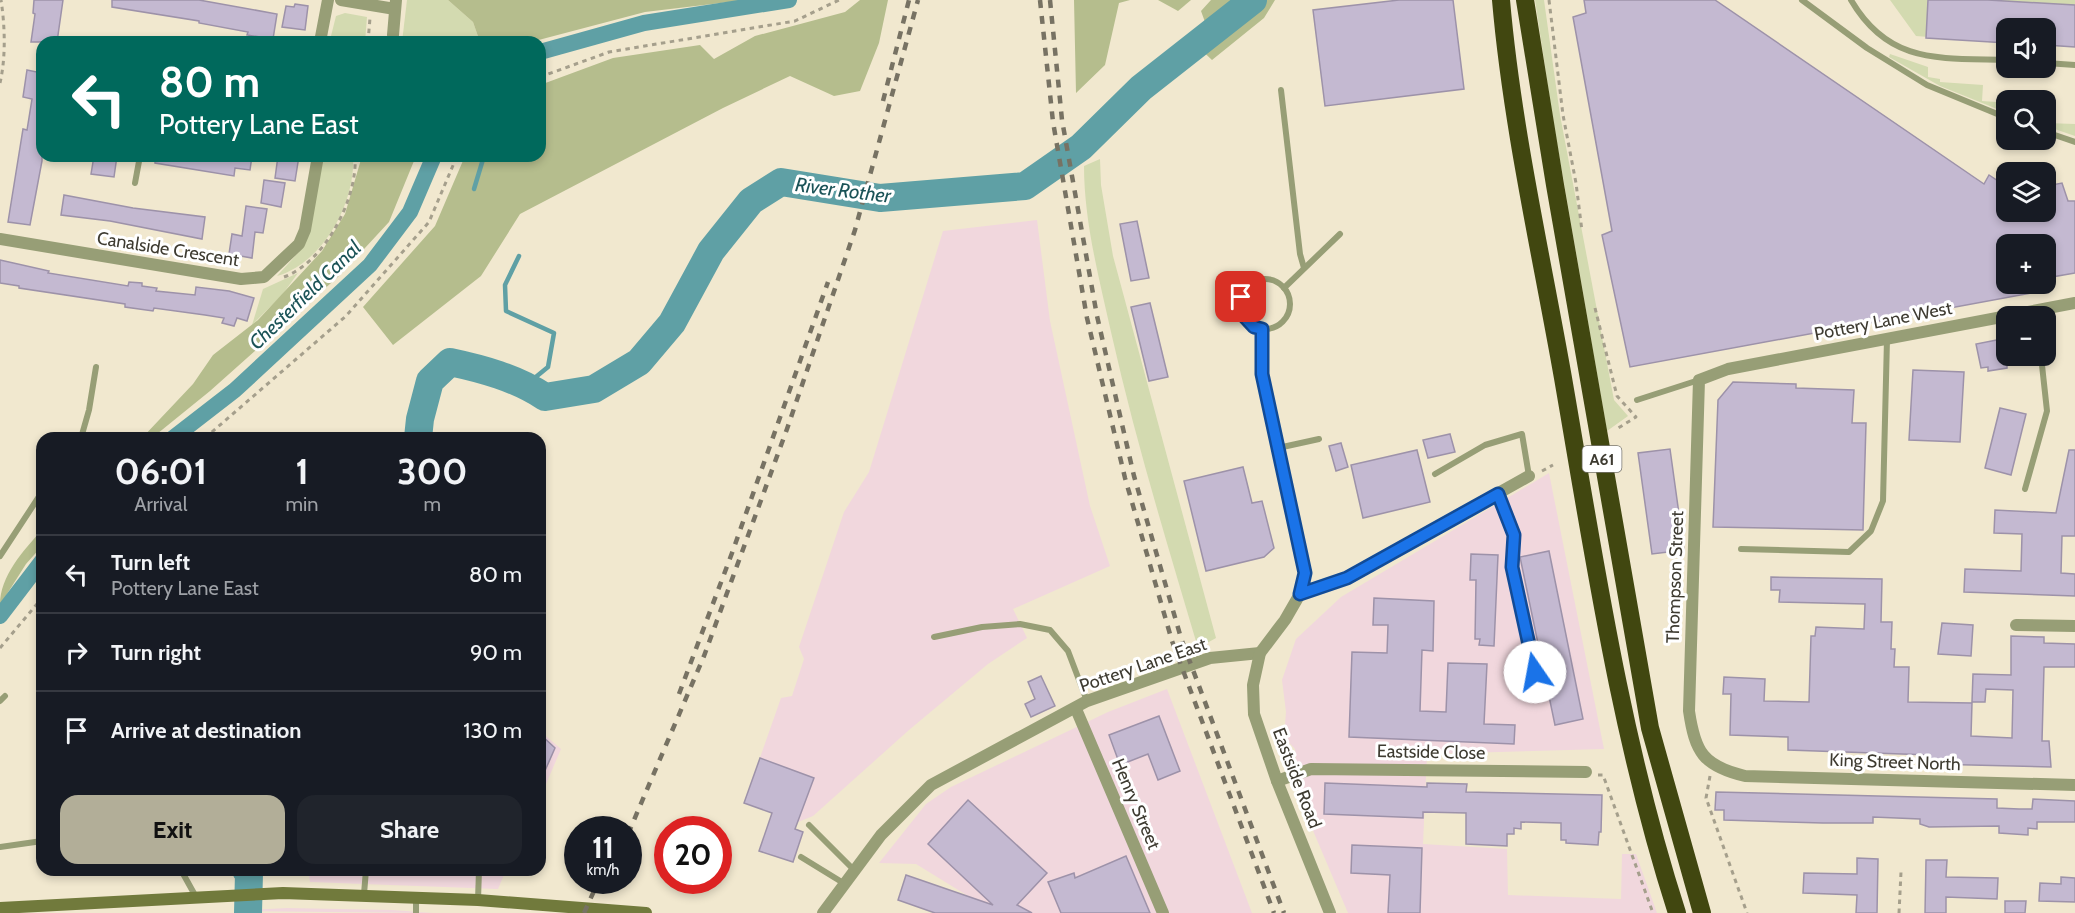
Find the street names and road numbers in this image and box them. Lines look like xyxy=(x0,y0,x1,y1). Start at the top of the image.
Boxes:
street label: Canalside Crescent xyxy=(95,227,241,271)
street label: Pottery Lane West xyxy=(1812,297,1954,345)
road number: A61 xyxy=(1582,446,1622,472)
street label: Thompson Street xyxy=(1662,510,1688,644)
street label: Pottery Lane East xyxy=(1077,633,1209,697)
street label: Eastside Road xyxy=(1268,725,1326,831)
street label: Eastside Close xyxy=(1377,740,1485,764)
street label: King Street North xyxy=(1829,749,1961,775)
street label: Henry Street xyxy=(1107,755,1165,853)

